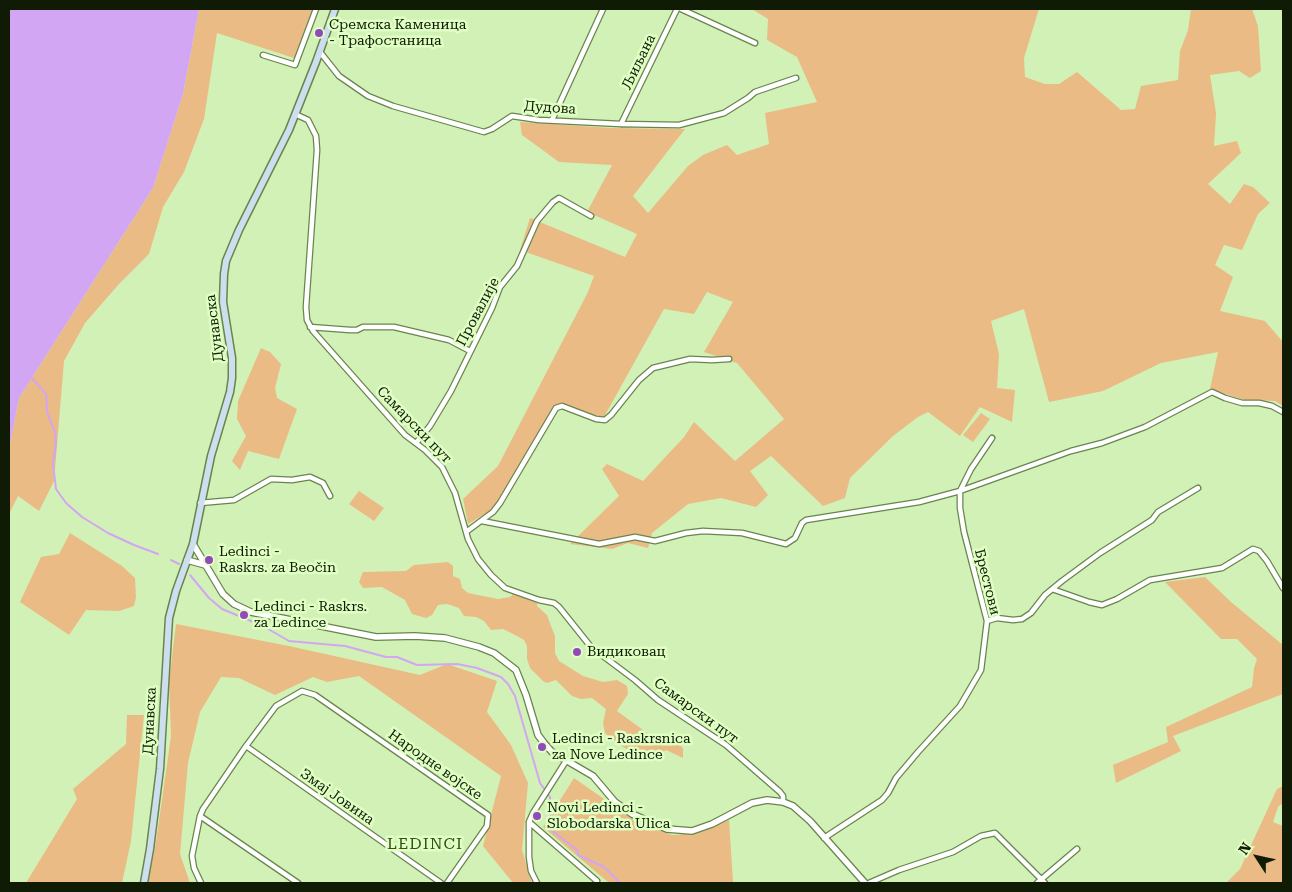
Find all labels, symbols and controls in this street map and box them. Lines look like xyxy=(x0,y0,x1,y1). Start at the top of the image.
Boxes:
place label: Сремска Каменица - Трафостаница xyxy=(329,17,466,49)
marker: Сремска Каменица - Трафостаница xyxy=(313,27,325,39)
street label: Љиљана xyxy=(618,32,660,92)
street label: Дудова xyxy=(523,98,577,118)
street label: Провалије xyxy=(453,275,503,349)
street label: Дунавска xyxy=(203,293,227,363)
street label: Самарски пут xyxy=(373,383,455,467)
place label: Ledinci - Raskrs. za Beočin xyxy=(219,544,336,576)
street label: Брестови xyxy=(971,547,1003,617)
marker: Ledinci - Raskrs. za Beočin xyxy=(203,554,215,566)
place label: Ledinci - Raskrs. za Ledince xyxy=(254,599,367,632)
marker: Ledinci - Raskrs. za Ledince xyxy=(238,609,250,621)
place label: Видиковац xyxy=(587,644,666,660)
marker: Видиковац xyxy=(571,646,583,658)
street label: Самарски пут xyxy=(650,675,742,747)
street label: Дунавска xyxy=(140,687,160,755)
street label: Народне војске xyxy=(385,726,485,804)
place label: Ledinci - Raskrsnica za Nove Ledince xyxy=(552,731,691,764)
marker: Ledinci - Raskrsnica za Nove Ledince xyxy=(536,741,548,753)
street label: Змај Јовина xyxy=(297,765,377,829)
place label: Novi Ledinci - Slobodarska Ulica xyxy=(547,800,670,832)
marker: Novi Ledinci - Slobodarska Ulica xyxy=(531,810,543,822)
north arrow xyxy=(1232,832,1282,882)
district label: LEDINCI xyxy=(386,834,464,854)
text: N xyxy=(1235,839,1254,857)

